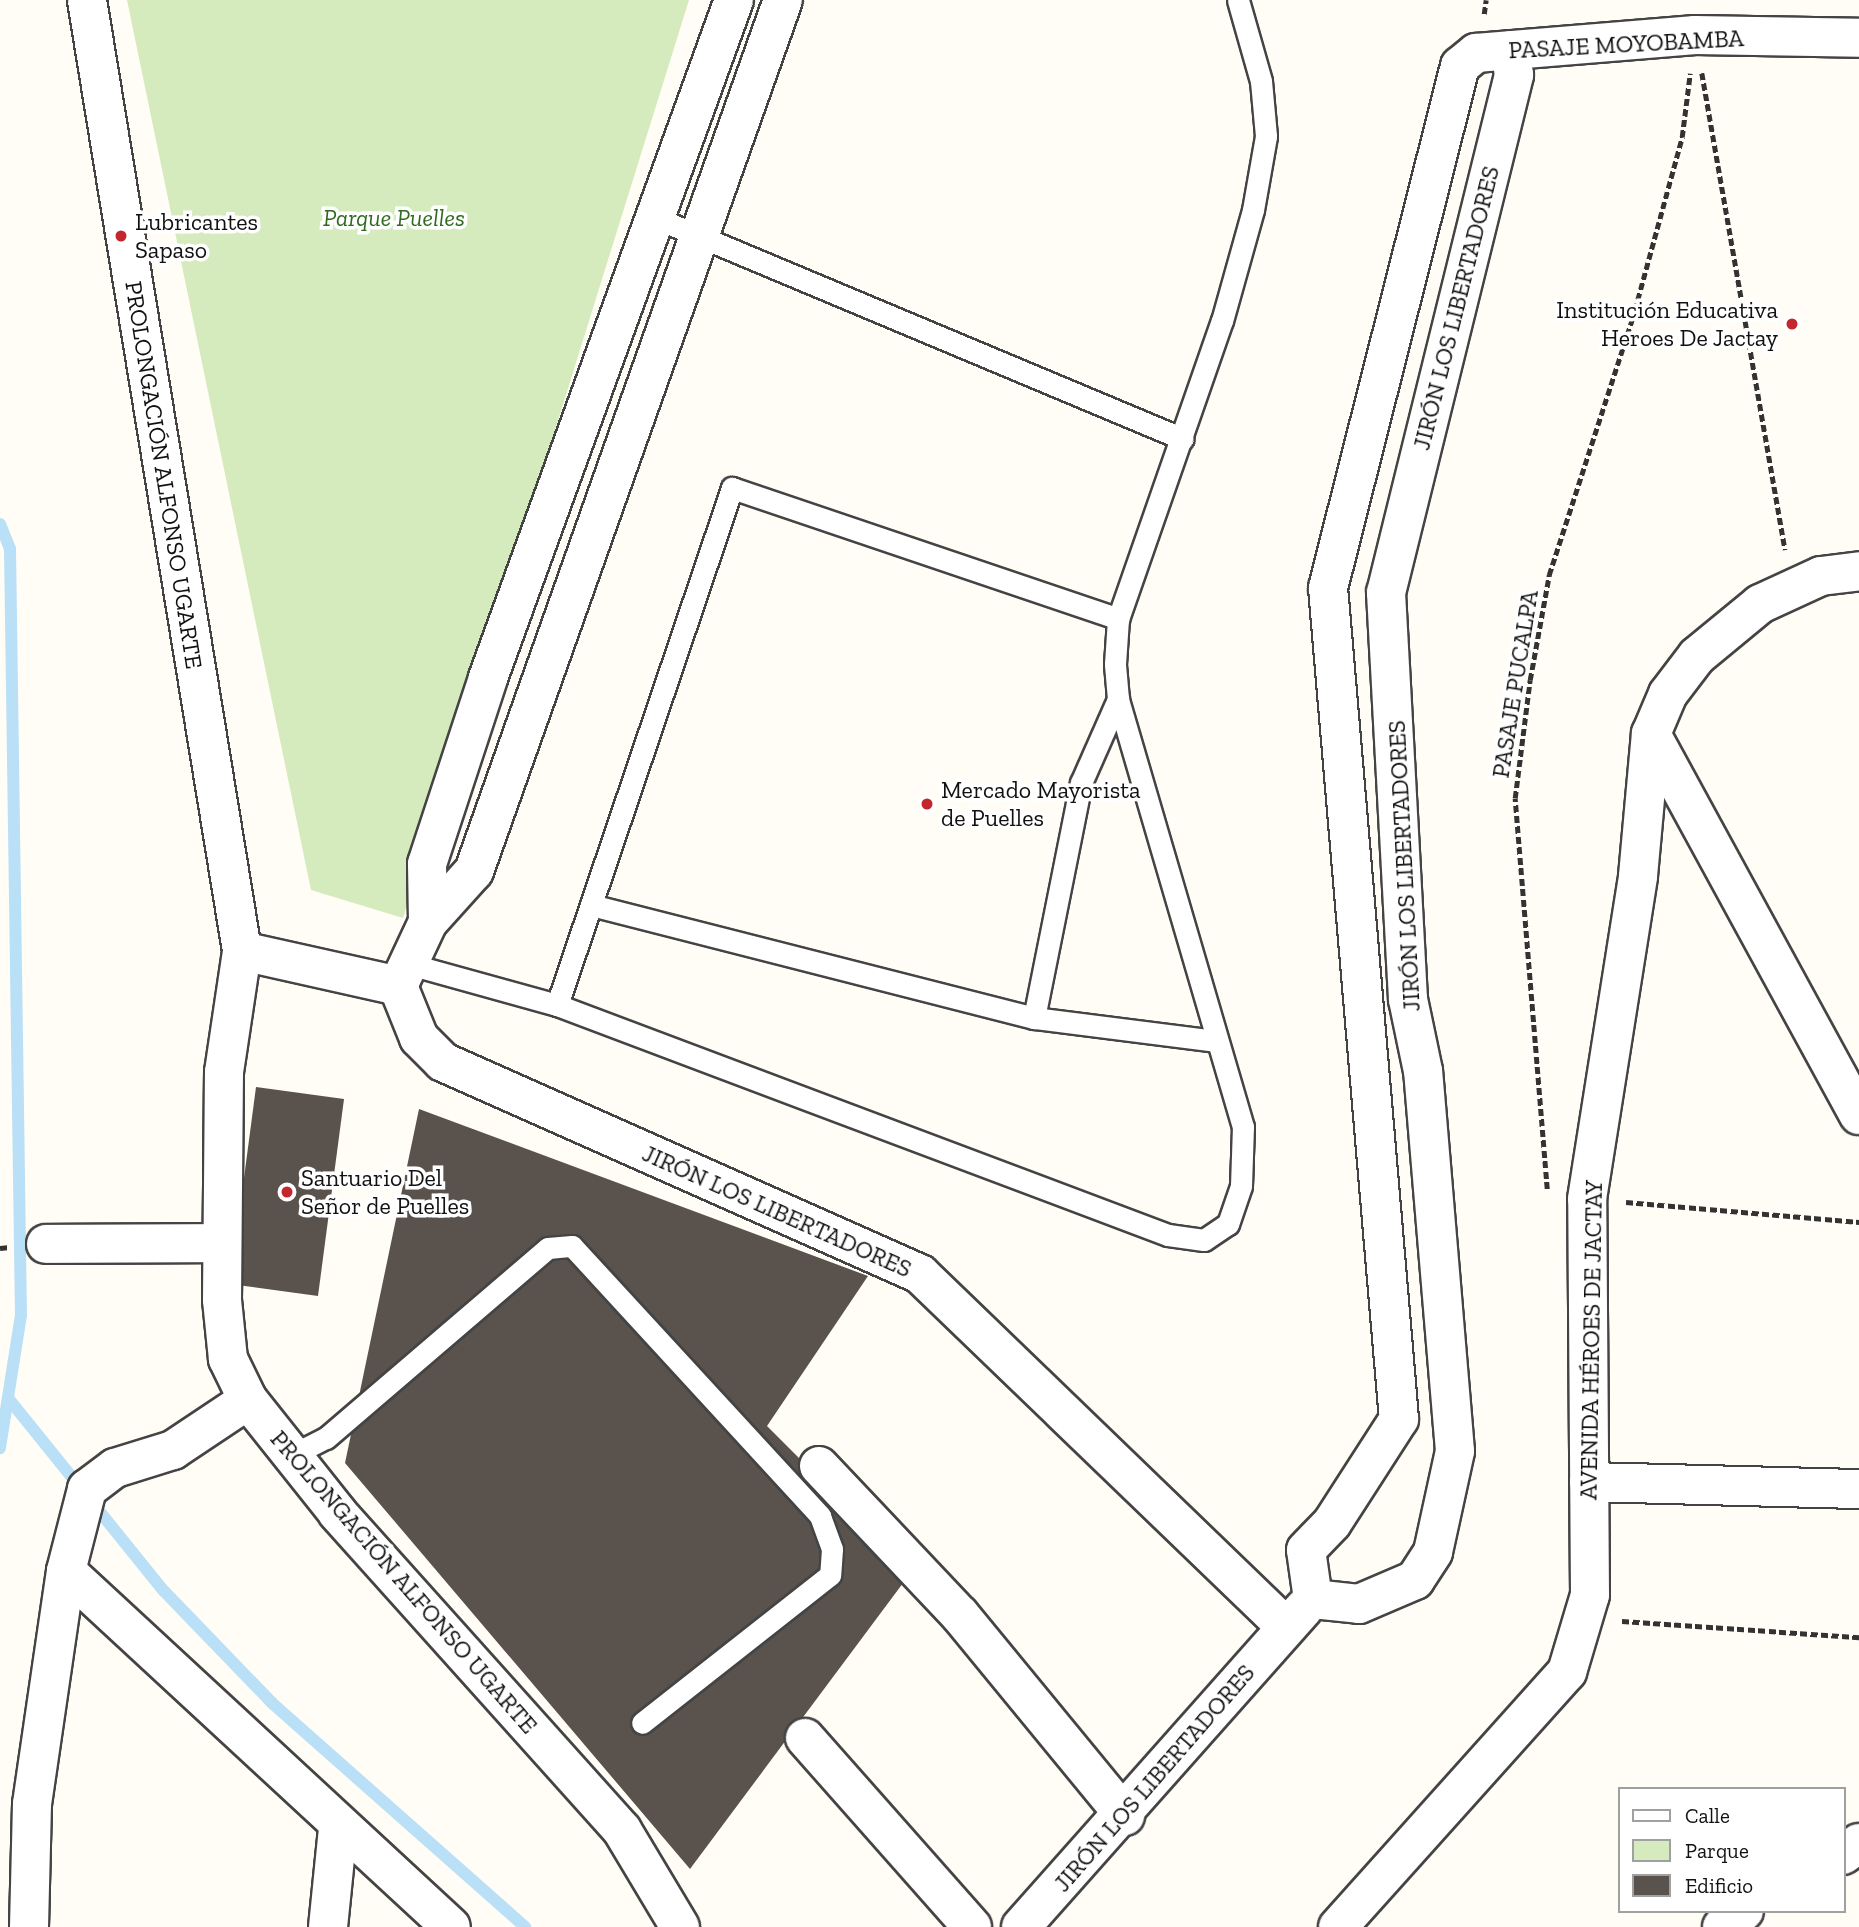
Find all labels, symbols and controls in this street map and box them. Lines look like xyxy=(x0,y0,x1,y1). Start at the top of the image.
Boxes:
street label: PASAJE MOYOBAMBA xyxy=(1508,23,1744,65)
street label: JIRÓN LOS LIBERTADORES xyxy=(1407,163,1505,453)
park label: Parque Puelles xyxy=(323,204,465,232)
place label: Lubricantes Sapaso xyxy=(135,208,258,264)
marker: Lubricantes Sapaso xyxy=(113,228,129,244)
street label: PROLONGACIÓN ALFONSO UGARTE xyxy=(119,279,209,671)
place label: Institución Educativa Heroes De Jactay xyxy=(1556,296,1778,352)
marker: Institución Educativa Heroes De Jactay xyxy=(1784,316,1800,332)
street label: PASAJE PUCALPA xyxy=(1486,588,1544,780)
street label: JIRÓN LOS LIBERTADORES xyxy=(1382,720,1426,1012)
place label: Mercado Mayorista de Puelles xyxy=(941,776,1141,832)
marker: Mercado Mayorista de Puelles xyxy=(919,796,935,812)
street label: JIRÓN LOS LIBERTADORES xyxy=(638,1139,916,1283)
place label: Santuario Del Señor de Puelles xyxy=(301,1164,470,1220)
street label: AVENIDA HÉROES DE JACTAY xyxy=(1574,1179,1608,1501)
marker: Santuario Del Señor de Puelles xyxy=(279,1184,295,1200)
street label: PROLONGACIÓN ALFONSO UGARTE xyxy=(264,1424,544,1740)
street label: JIRÓN LOS LIBERTADORES xyxy=(1048,1659,1260,1897)
legend xyxy=(1618,1787,1845,1913)
text: Calle xyxy=(1685,1803,1730,1828)
text: Parque xyxy=(1685,1838,1749,1863)
text: Edificio xyxy=(1685,1873,1753,1898)

